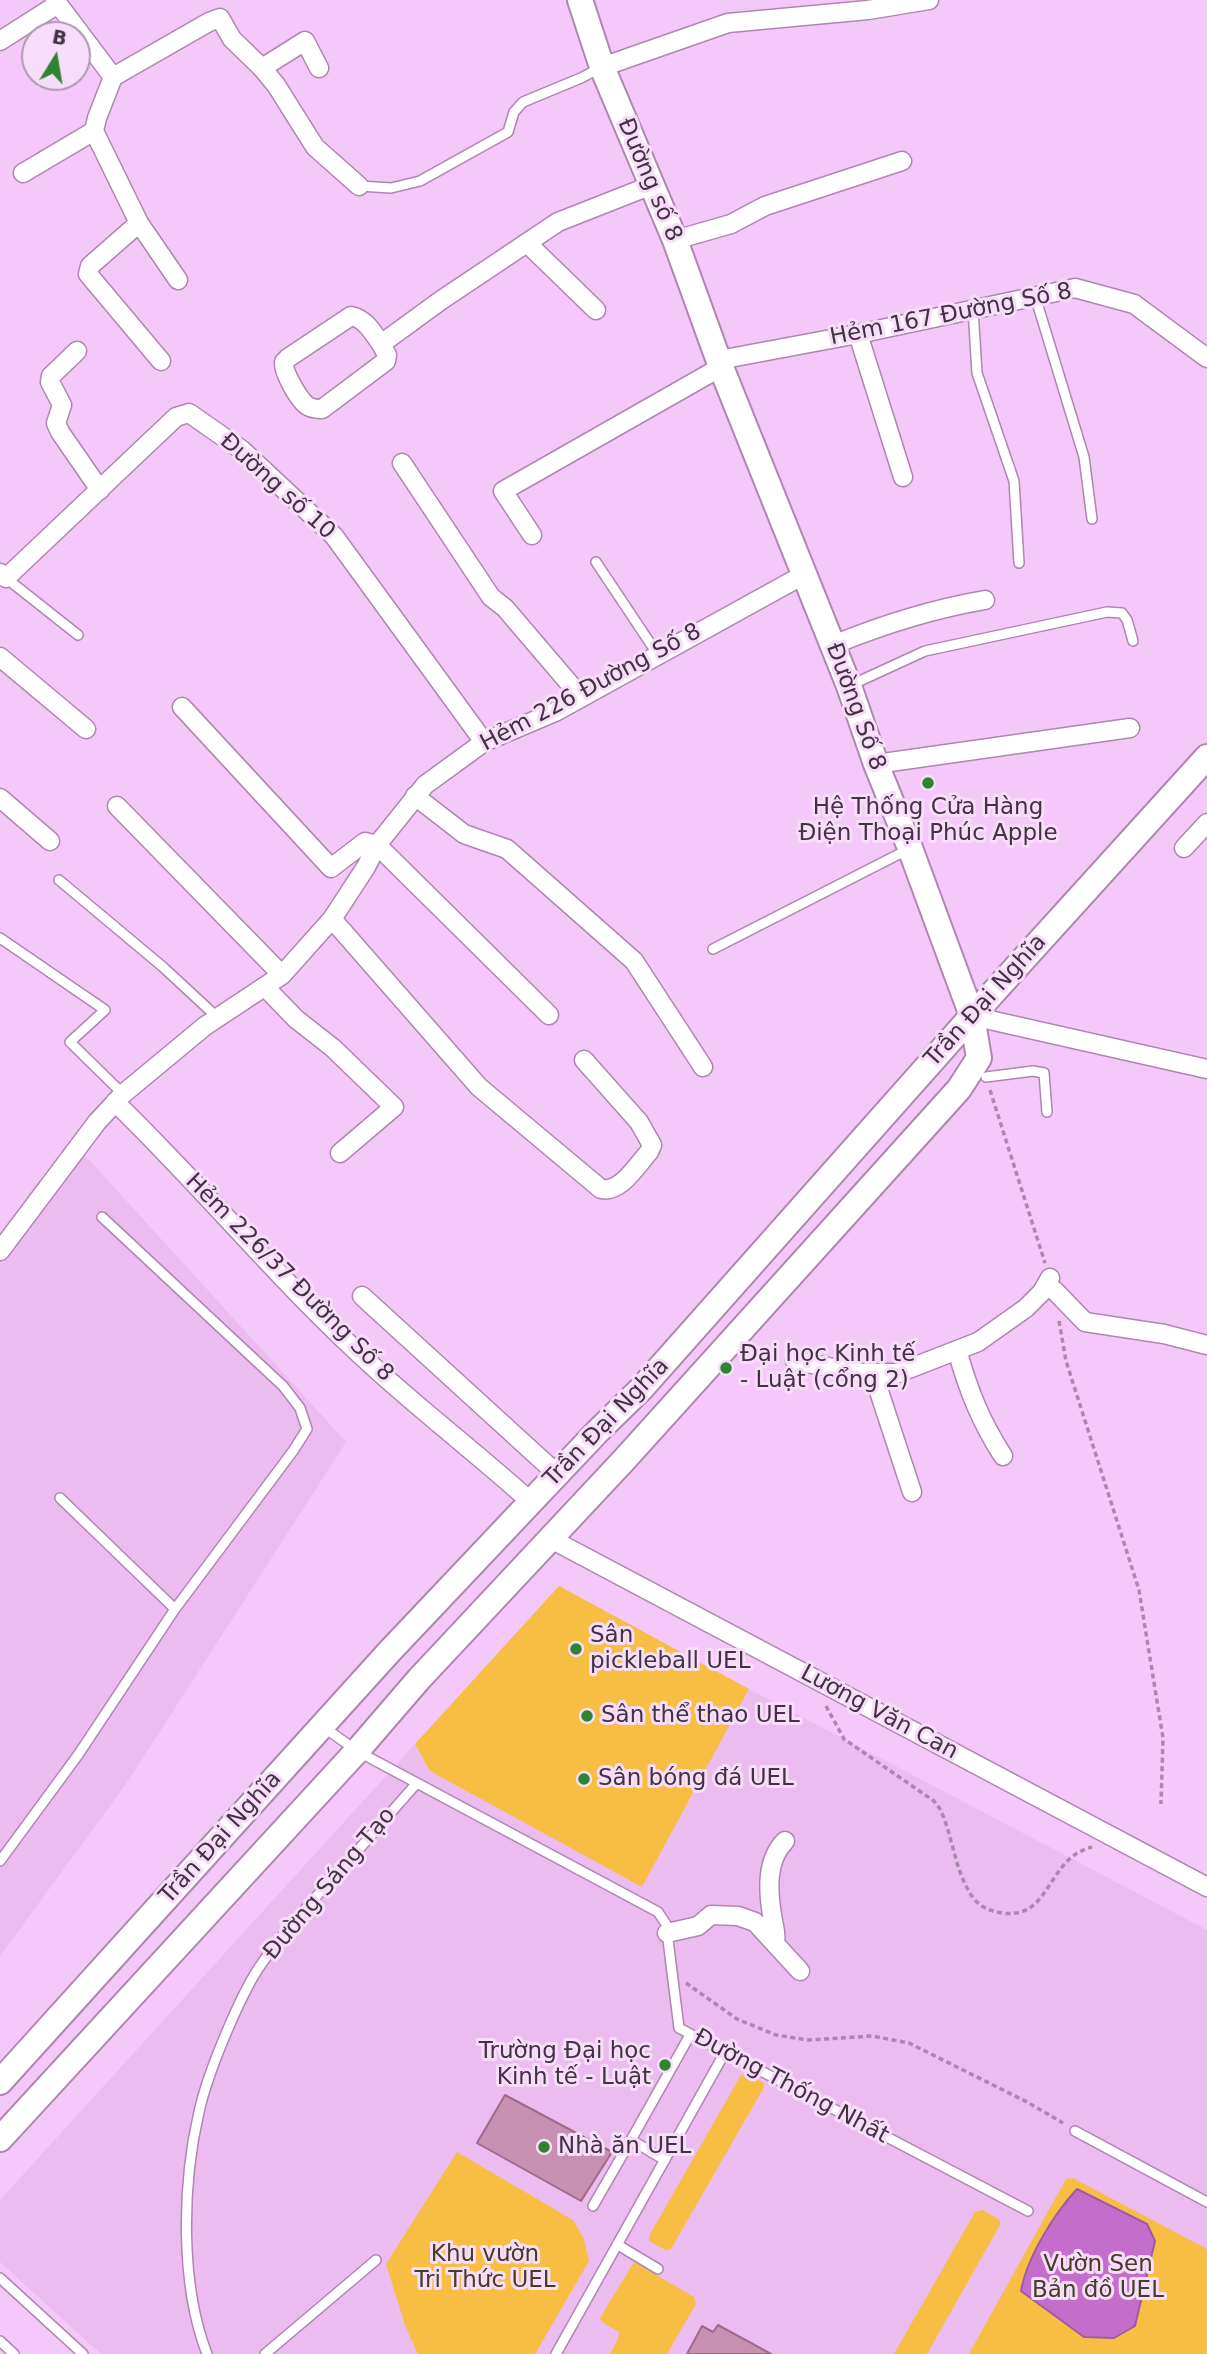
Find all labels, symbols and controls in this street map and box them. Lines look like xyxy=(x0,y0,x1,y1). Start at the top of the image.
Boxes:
north arrow xyxy=(21,21,91,91)
text: B xyxy=(50,25,69,50)
street label: Đường số 8 xyxy=(611,114,687,246)
street label: Hẻm 167 Đường Số 8 xyxy=(828,278,1074,352)
street label: Đường số 10 xyxy=(214,428,340,546)
street label: Hẻm 226 Đường Số 8 xyxy=(476,618,706,758)
street label: Đường Số 8 xyxy=(819,640,891,774)
marker: Hệ Thống Cửa Hàng Điện Thoại Phúc Apple xyxy=(920,775,936,791)
place label: Hệ Thống Cửa Hàng Điện Thoại Phúc Apple xyxy=(798,794,1058,848)
street label: Trần Đại Nghĩa xyxy=(919,929,1053,1073)
street label: Hẻm 226/37 Đường Số 8 xyxy=(179,1168,399,1388)
place label: Đại học Kinh tế - Luật (cổng 2) xyxy=(740,1341,915,1395)
street label: Trần Đại Nghĩa xyxy=(539,1353,675,1493)
marker: Đại học Kinh tế - Luật (cổng 2) xyxy=(718,1360,734,1376)
place label: Sân pickleball UEL xyxy=(590,1622,750,1676)
marker: Sân pickleball UEL xyxy=(568,1641,584,1657)
street label: Lương Văn Can xyxy=(796,1660,962,1766)
place label: Sân thể thao UEL xyxy=(601,1702,800,1730)
marker: Sân thể thao UEL xyxy=(579,1708,595,1724)
place label: Sân bóng đá UEL xyxy=(598,1765,794,1793)
street label: Trần Đại Nghĩa xyxy=(154,1766,288,1910)
marker: Sân bóng đá UEL xyxy=(576,1771,592,1787)
street label: Đường Sáng Tạo xyxy=(258,1802,402,1966)
street label: Đường Thống Nhất xyxy=(689,2024,893,2150)
place label: Trường Đại học Kinh tế - Luật xyxy=(479,2038,651,2092)
marker: Trường Đại học Kinh tế - Luật xyxy=(657,2057,673,2073)
place label: Nhà ăn UEL xyxy=(558,2133,691,2161)
marker: Nhà ăn UEL xyxy=(536,2139,552,2155)
park label: Khu vườn Tri Thức UEL xyxy=(414,2241,556,2295)
park label: Vườn Sen Bản đồ UEL xyxy=(1032,2251,1164,2305)

